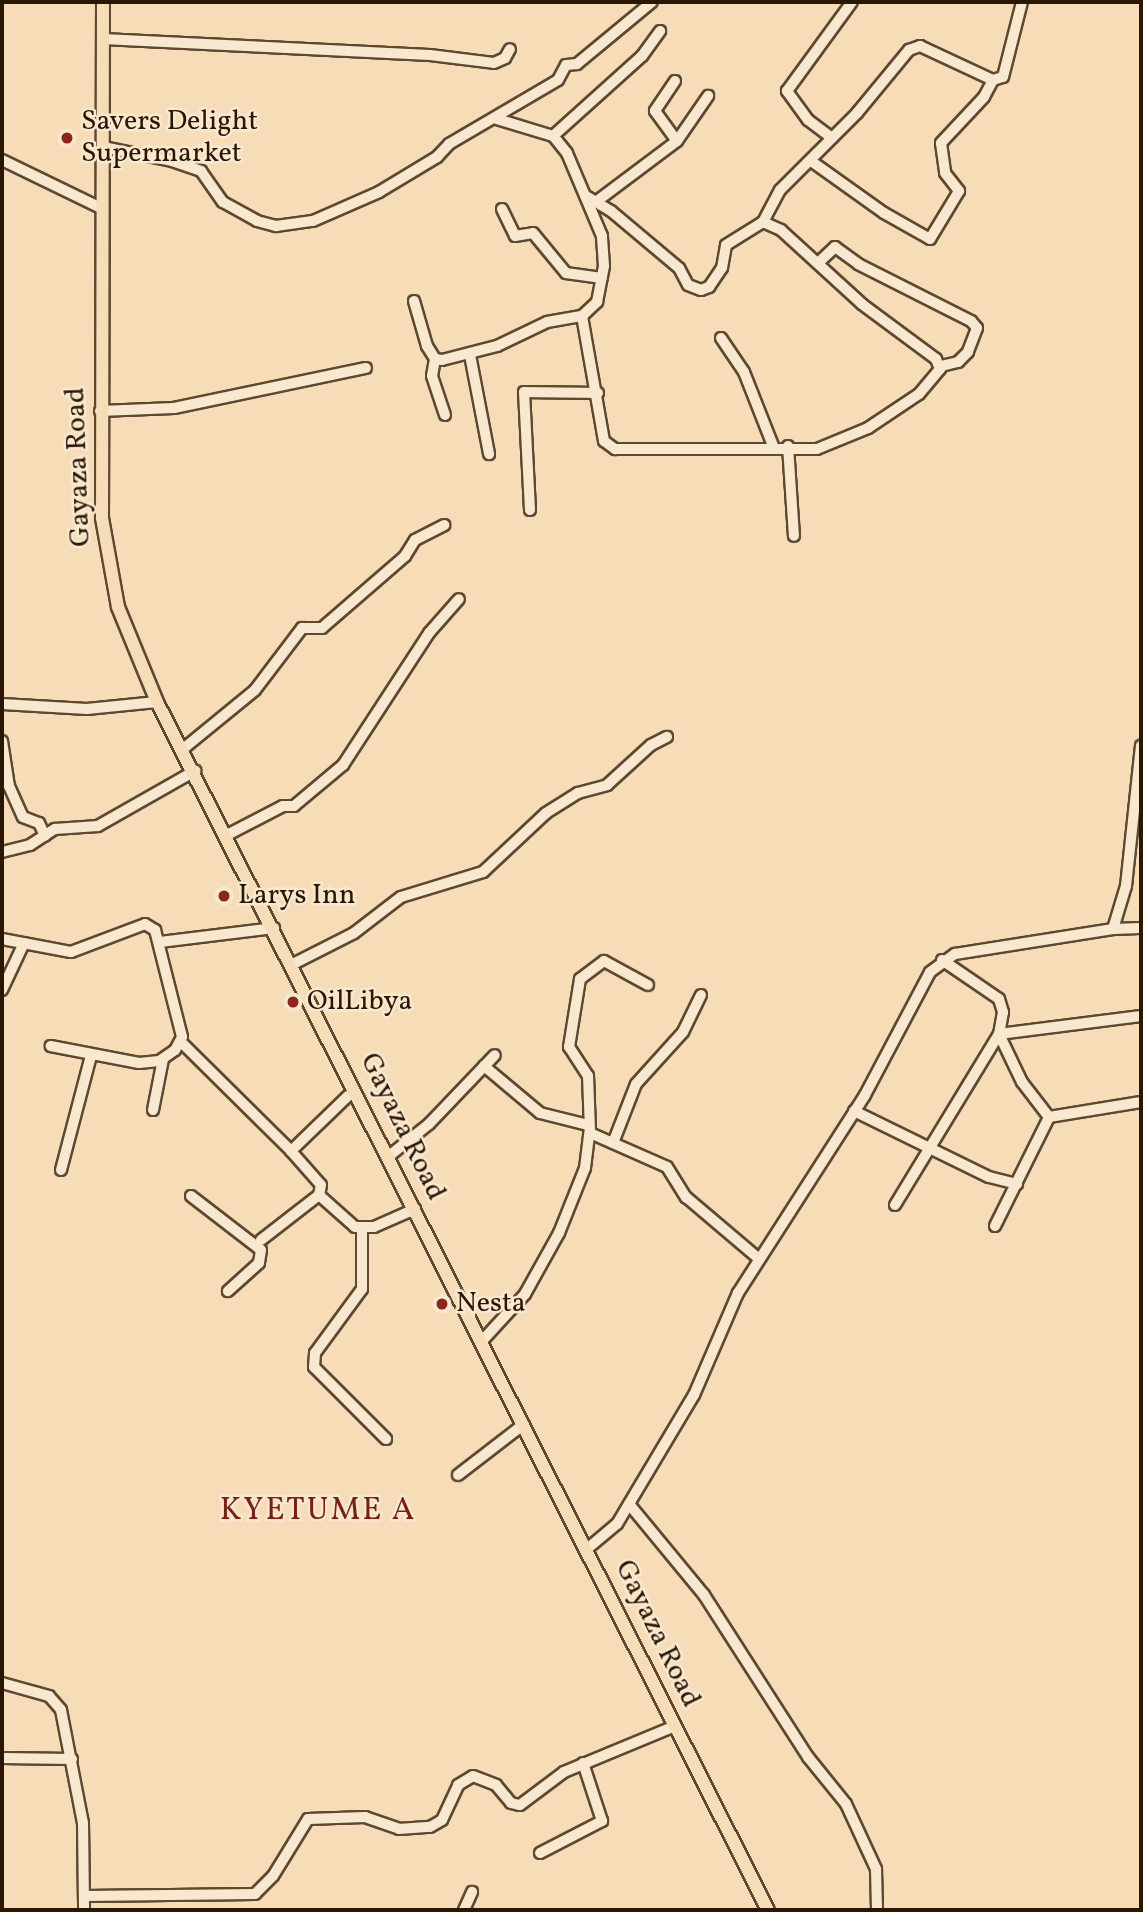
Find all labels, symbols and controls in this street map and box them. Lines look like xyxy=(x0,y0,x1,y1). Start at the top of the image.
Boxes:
place label: Savers Delight Supermarket xyxy=(81,105,258,171)
marker: Savers Delight Supermarket xyxy=(59,130,75,146)
street label: Gayaza Road xyxy=(59,387,99,547)
place label: Larys Inn xyxy=(238,879,355,913)
marker: Larys Inn xyxy=(216,888,232,904)
place label: OilLibya xyxy=(307,985,413,1019)
marker: OilLibya xyxy=(285,994,301,1010)
street label: Gayaza Road xyxy=(352,1048,452,1206)
place label: Nesta xyxy=(456,1287,526,1321)
marker: Nesta xyxy=(434,1296,450,1312)
district label: KYETUME A xyxy=(221,1492,415,1530)
street label: Gayaza Road xyxy=(607,1555,707,1713)

